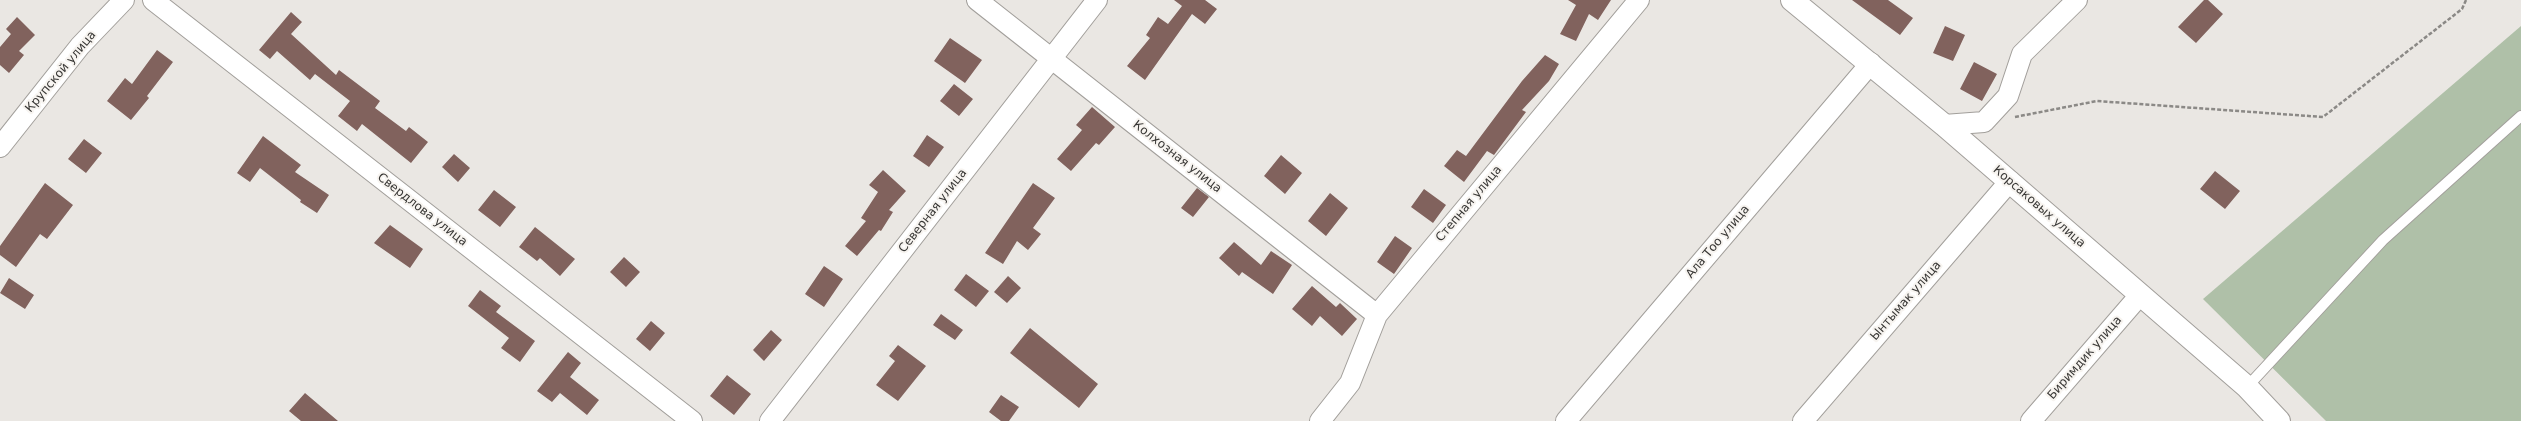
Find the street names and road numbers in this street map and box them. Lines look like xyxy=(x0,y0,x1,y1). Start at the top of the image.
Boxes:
street label: Крупской улица xyxy=(23,28,99,116)
street label: Колхозная улица xyxy=(1130,118,1224,196)
street label: Степная улица xyxy=(1433,163,1505,245)
street label: Корсаковых улица xyxy=(1990,163,2088,251)
street label: Северная улица xyxy=(896,166,970,256)
street label: Свердлова улица xyxy=(374,170,470,250)
street label: Ала Тоо улица xyxy=(1683,203,1753,281)
street label: Ынтымак улица xyxy=(1868,258,1944,344)
street label: Биримдик улица xyxy=(2045,313,2125,403)

